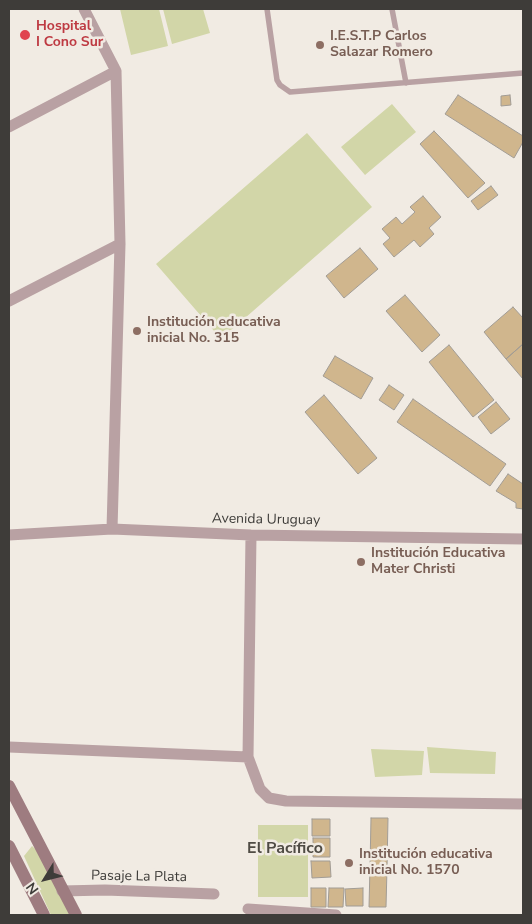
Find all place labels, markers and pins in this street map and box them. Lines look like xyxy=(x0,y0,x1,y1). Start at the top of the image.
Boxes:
place label: Hospital I Cono Sur xyxy=(36,19,103,52)
marker: Hospital I Cono Sur xyxy=(18,28,32,42)
place label: I.E.S.T.P Carlos Salazar Romero xyxy=(330,29,433,62)
marker: I.E.S.T.P Carlos Salazar Romero xyxy=(314,39,326,51)
place label: Institución educativa inicial No. 315 xyxy=(147,315,281,348)
marker: Institución educativa inicial No. 315 xyxy=(131,325,143,337)
place label: Institución Educativa Mater Christi xyxy=(371,546,505,578)
marker: Institución Educativa Mater Christi xyxy=(355,556,367,568)
place label: Institución educativa inicial No. 1570 xyxy=(359,847,493,880)
marker: Institución educativa inicial No. 1570 xyxy=(343,857,355,869)

